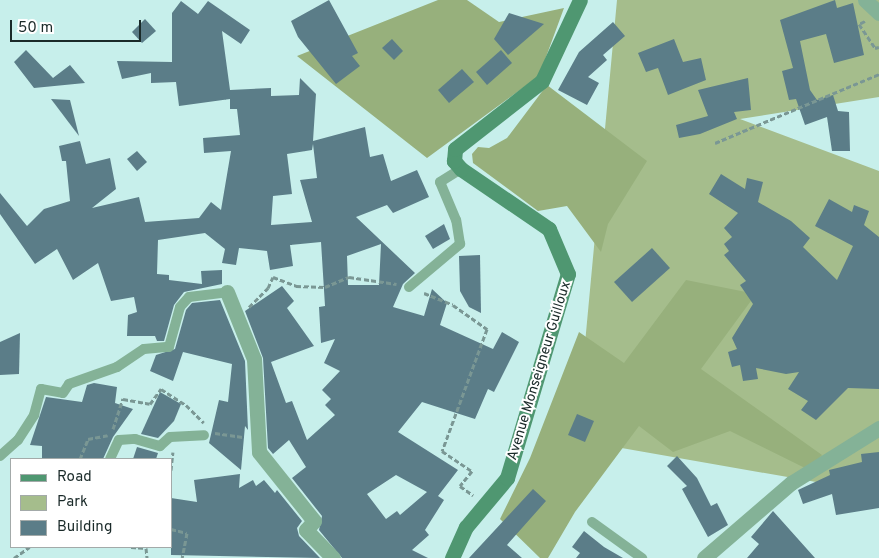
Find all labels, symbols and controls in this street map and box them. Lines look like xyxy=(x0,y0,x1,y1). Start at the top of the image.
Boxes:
scale bar xyxy=(12,10,144,42)
text: 50 m xyxy=(18,19,53,38)
street label: Avenue Monseigneur Guilloux xyxy=(505,279,575,463)
legend xyxy=(10,458,172,548)
text: Road xyxy=(57,468,92,487)
text: Park xyxy=(57,493,88,512)
text: Building xyxy=(57,518,112,537)

